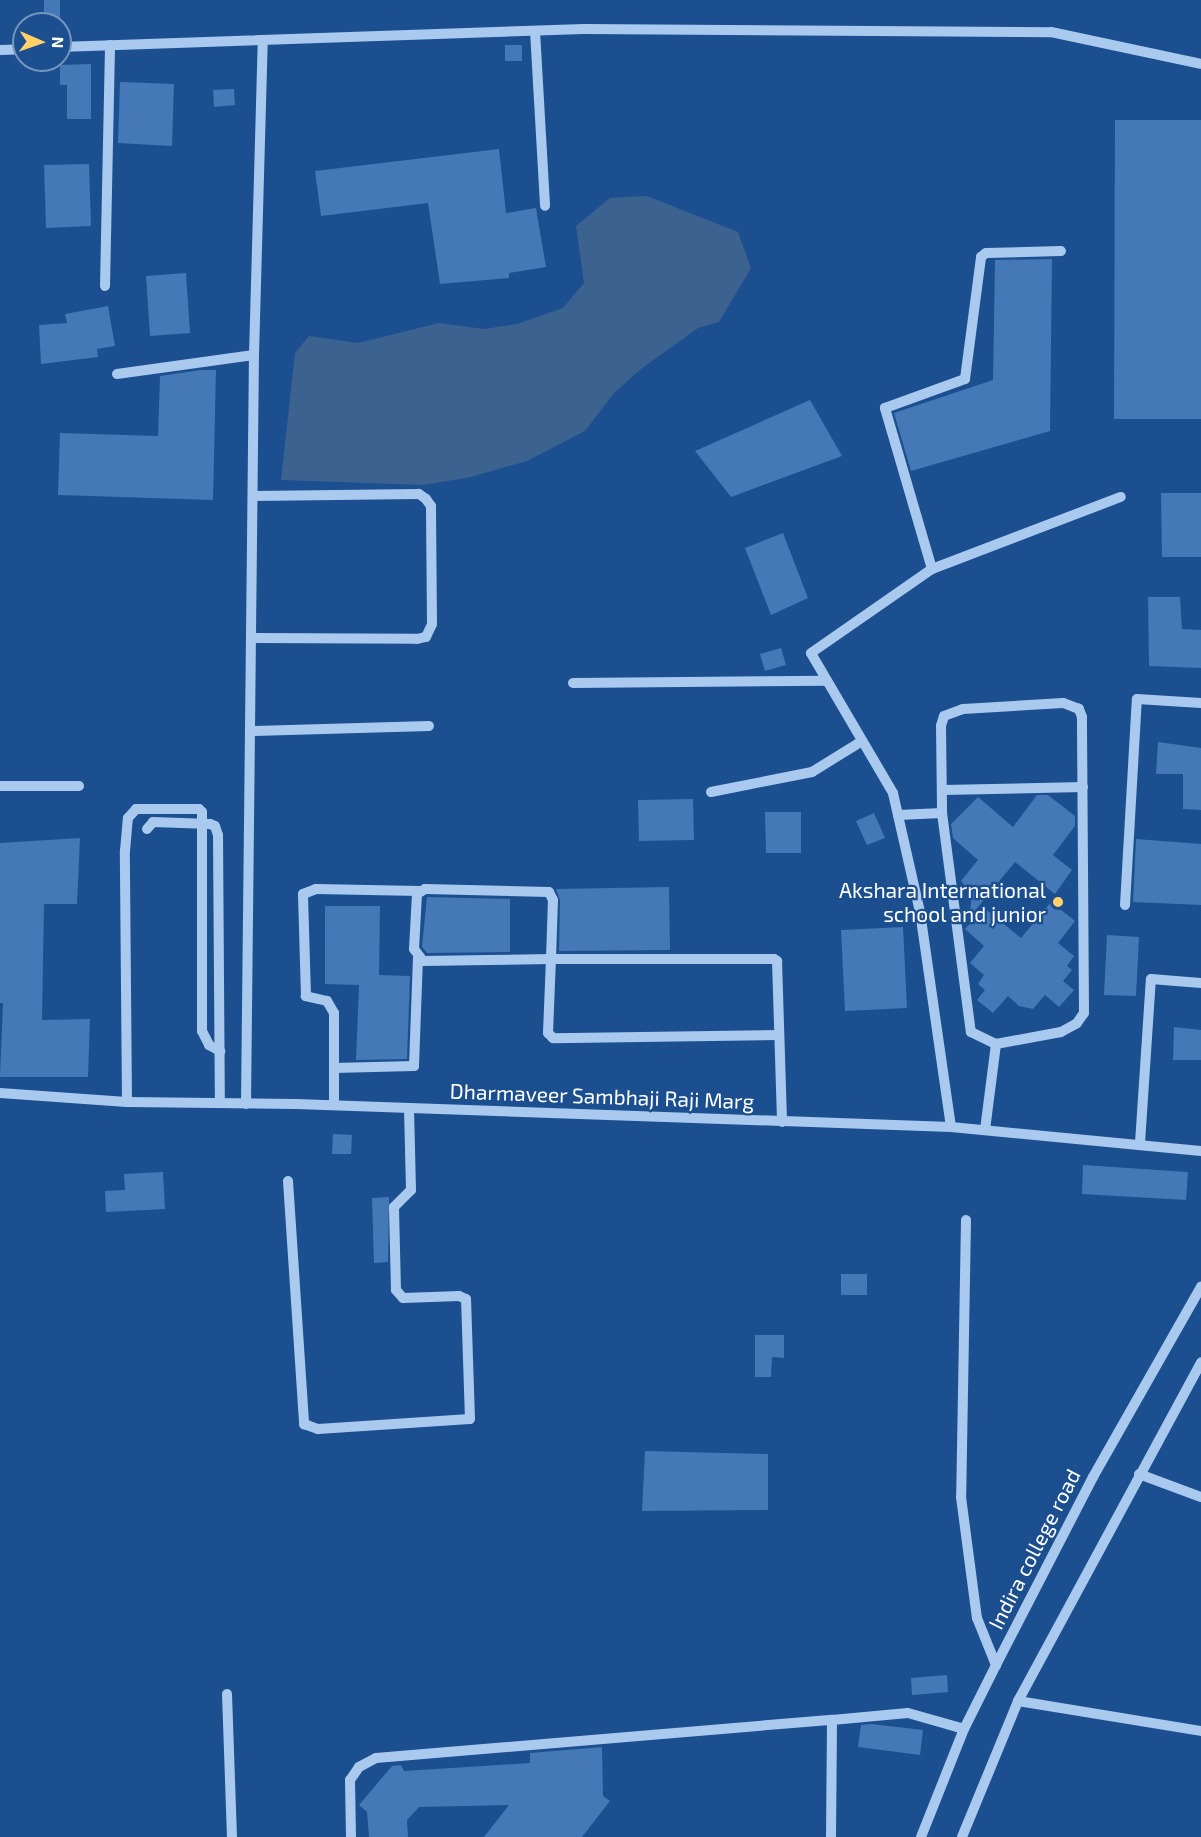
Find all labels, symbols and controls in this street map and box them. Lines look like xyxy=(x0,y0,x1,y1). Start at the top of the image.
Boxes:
north arrow xyxy=(12,12,72,72)
text: N xyxy=(49,36,68,49)
place label: Akshara International school and junior xyxy=(839,877,1046,927)
marker: Akshara International school and junior xyxy=(1051,895,1065,909)
street label: Dharmaveer Sambhaji Raji Marg xyxy=(449,1078,755,1114)
street label: Indira college road xyxy=(983,1465,1085,1633)

